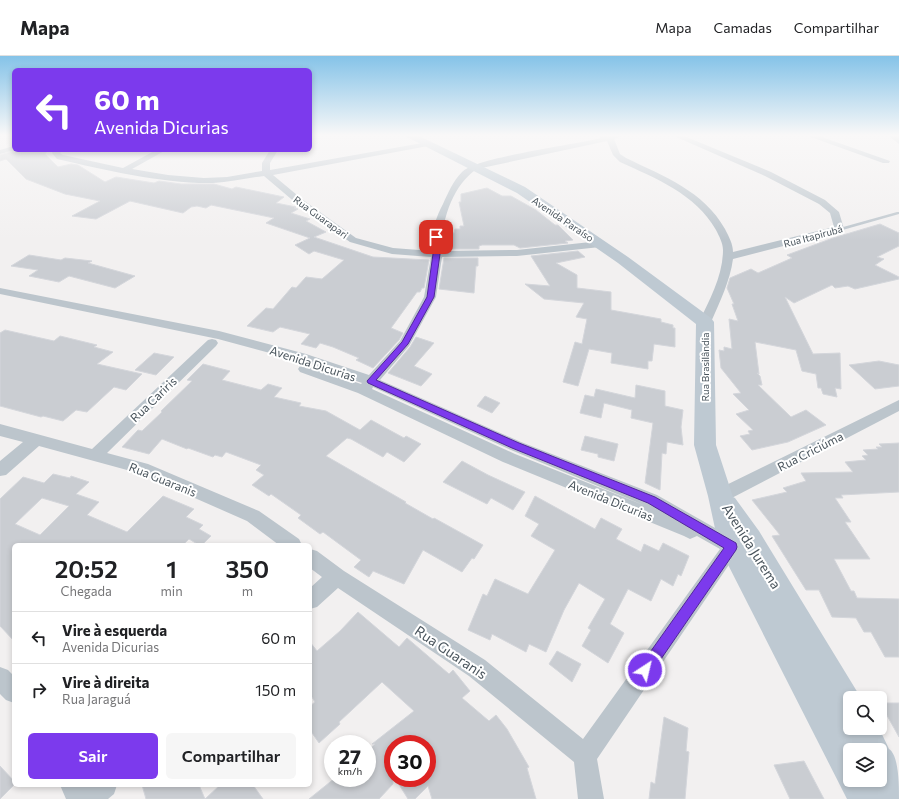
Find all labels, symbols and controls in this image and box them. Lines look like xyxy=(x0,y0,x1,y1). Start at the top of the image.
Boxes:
text: Mapa xyxy=(20,16,69,39)
text: Mapa xyxy=(655,19,692,36)
text: Camadas xyxy=(714,19,772,36)
text: Compartilhar xyxy=(794,19,879,36)
text: 60 m xyxy=(94,82,160,116)
icon: left xyxy=(28,84,80,136)
text: Avenida Dicurias xyxy=(94,116,229,138)
street label: Rua Guarapari xyxy=(291,193,351,241)
street label: Avenida Paraíso xyxy=(530,194,596,244)
pin xyxy=(419,220,453,254)
street label: Rua Itapirubá xyxy=(782,222,844,250)
icon: arrive xyxy=(425,226,447,248)
street label: Rua Brasilândia xyxy=(699,332,711,402)
street label: Avenida Dicurias xyxy=(268,342,358,384)
street label: Rua Cariris xyxy=(127,373,179,425)
street label: Rua Criciúma xyxy=(775,428,845,474)
street label: Rua Guaranis xyxy=(127,459,199,499)
street label: Avenida Dicurias xyxy=(567,477,655,523)
street label: Avenida Jurema xyxy=(719,500,785,592)
text: 20:52 xyxy=(55,554,118,583)
text: 1 xyxy=(166,554,177,583)
text: 350 xyxy=(225,554,269,583)
text: Chegada xyxy=(61,583,112,599)
text: min xyxy=(161,583,183,599)
text: m xyxy=(242,583,253,599)
text: Vire à esquerda xyxy=(62,621,167,639)
street label: Rua Guaranis xyxy=(412,622,490,682)
icon: left xyxy=(28,627,50,649)
text: 60 m xyxy=(261,629,296,647)
text: Avenida Dicurias xyxy=(62,639,159,655)
position arrow xyxy=(624,649,666,691)
text: Vire à direita xyxy=(62,673,150,691)
icon: right xyxy=(28,679,50,701)
text: 150 m xyxy=(255,681,296,699)
text: Rua Jaraguá xyxy=(62,691,131,707)
map controls xyxy=(843,691,887,787)
button: search xyxy=(843,691,887,735)
button: Sair xyxy=(28,733,158,779)
button: Compartilhar xyxy=(166,733,296,779)
speed limit sign: 30 xyxy=(384,735,436,787)
button: layers xyxy=(843,743,887,787)
text: 27 xyxy=(339,744,361,768)
text: km/h xyxy=(338,765,362,777)

